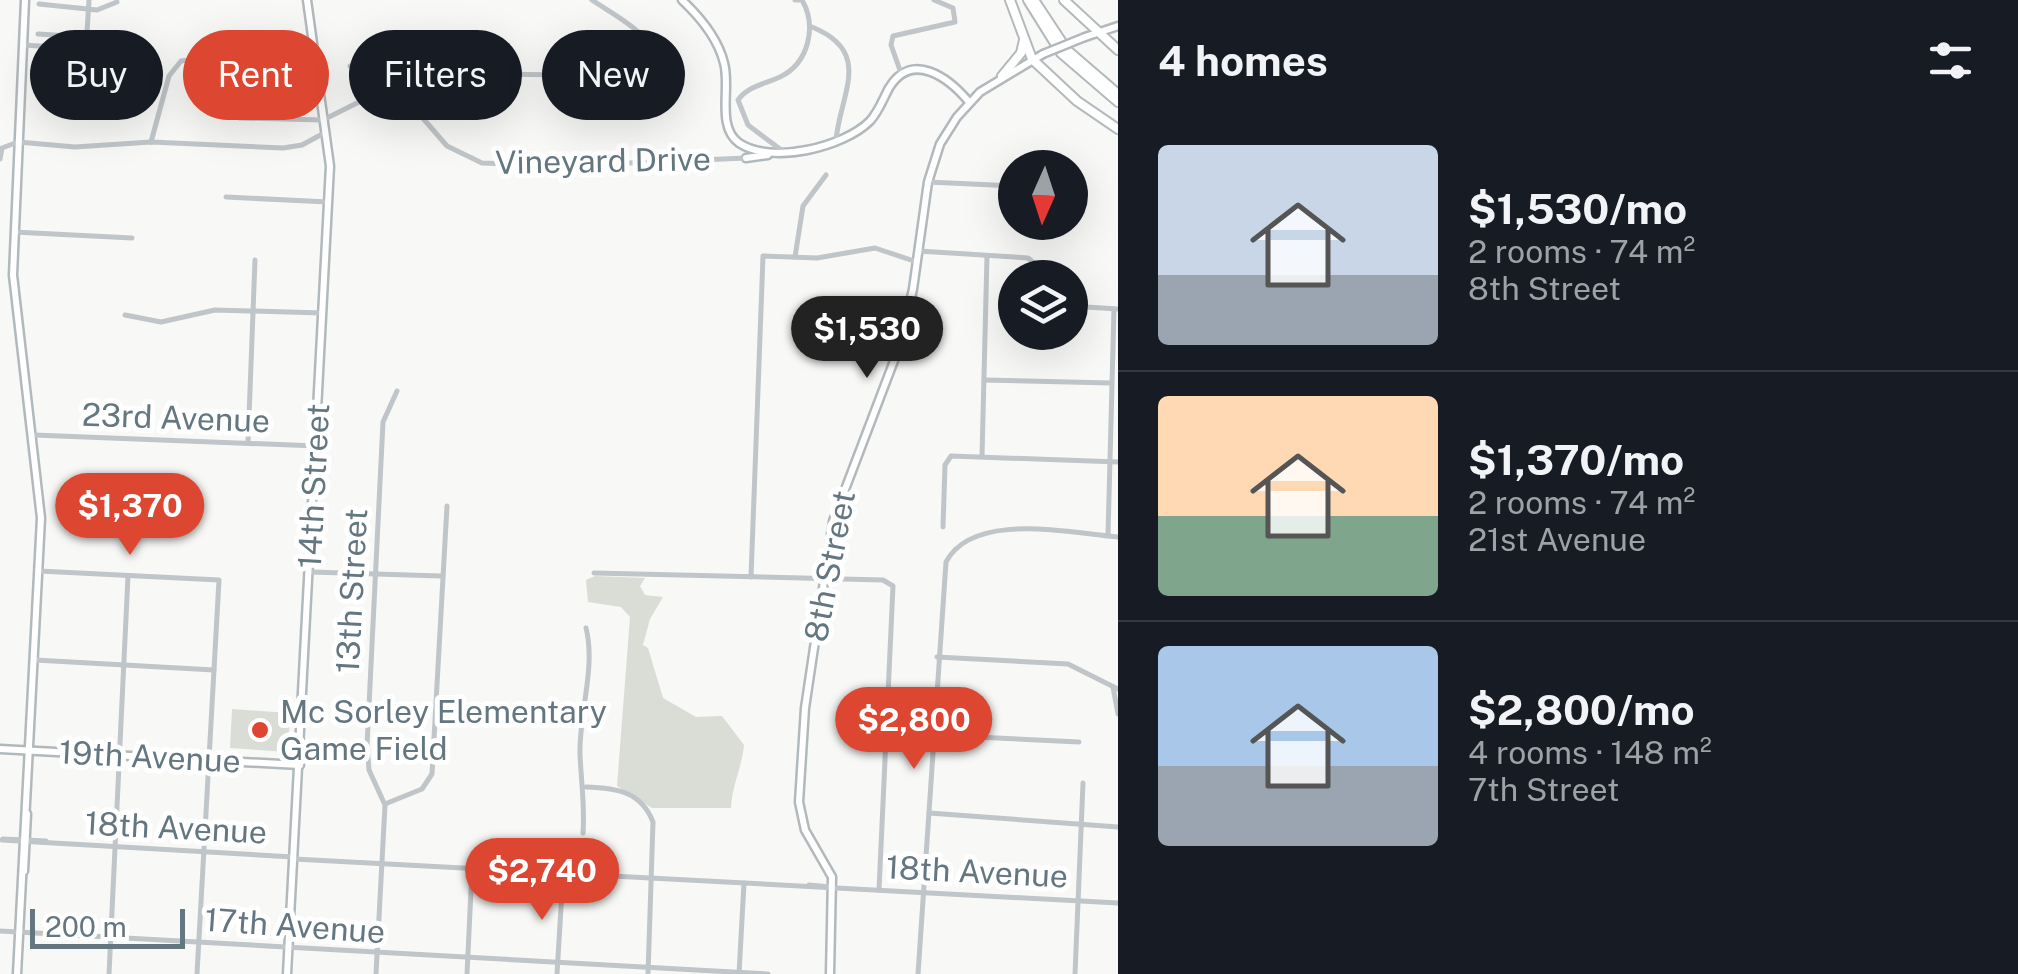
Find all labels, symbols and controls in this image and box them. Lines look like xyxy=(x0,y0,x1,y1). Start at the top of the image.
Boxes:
chip: Buy xyxy=(30,30,163,120)
chip: Rent xyxy=(183,30,329,120)
chip: Filters xyxy=(349,30,522,120)
chip: New xyxy=(542,30,685,120)
icon: filters xyxy=(1923,33,1978,88)
text: 4 homes xyxy=(1158,36,1328,85)
street label: Vineyard Drive xyxy=(495,140,711,181)
north arrow xyxy=(998,150,1088,240)
map controls xyxy=(998,150,1088,350)
text: $1,530/mo xyxy=(1468,184,1687,233)
icon: home xyxy=(1238,185,1358,305)
text: 2 rooms · 74 m² xyxy=(1468,233,1695,270)
button: layers xyxy=(998,260,1088,350)
text: 8th Street xyxy=(1468,270,1621,307)
pin: $1,530 xyxy=(786,296,948,381)
text: $1,530 xyxy=(813,310,921,347)
street label: 23rd Avenue xyxy=(81,396,271,439)
street label: 14th Street xyxy=(291,402,336,569)
text: $1,370/mo xyxy=(1468,435,1684,484)
icon: home xyxy=(1238,436,1358,556)
pin: $1,370 xyxy=(49,473,211,558)
text: 2 rooms · 74 m² xyxy=(1468,484,1695,521)
text: $1,370 xyxy=(77,487,183,524)
street label: 8th Street xyxy=(797,487,862,644)
street label: 13th Street xyxy=(329,507,374,674)
text: 21st Avenue xyxy=(1468,521,1646,558)
text: $2,800/mo xyxy=(1468,685,1695,734)
icon: home xyxy=(1238,686,1358,806)
pin: $2,800 xyxy=(833,687,995,772)
place label: Mc Sorley Elementary Game Field xyxy=(280,693,607,767)
text: $2,800 xyxy=(857,701,971,738)
marker: Mc Sorley Elementary Game Field xyxy=(249,719,271,741)
street label: 19th Avenue xyxy=(58,733,242,780)
text: 4 rooms · 148 m² xyxy=(1468,734,1712,771)
text: 7th Street xyxy=(1468,771,1619,808)
street label: 18th Avenue xyxy=(84,804,268,851)
pin: $2,740 xyxy=(461,838,623,923)
street label: 18th Avenue xyxy=(885,848,1069,895)
text: $2,740 xyxy=(487,852,597,889)
street label: 17th Avenue xyxy=(204,901,387,950)
scale bar xyxy=(30,904,185,948)
text: 200 m xyxy=(45,910,127,943)

